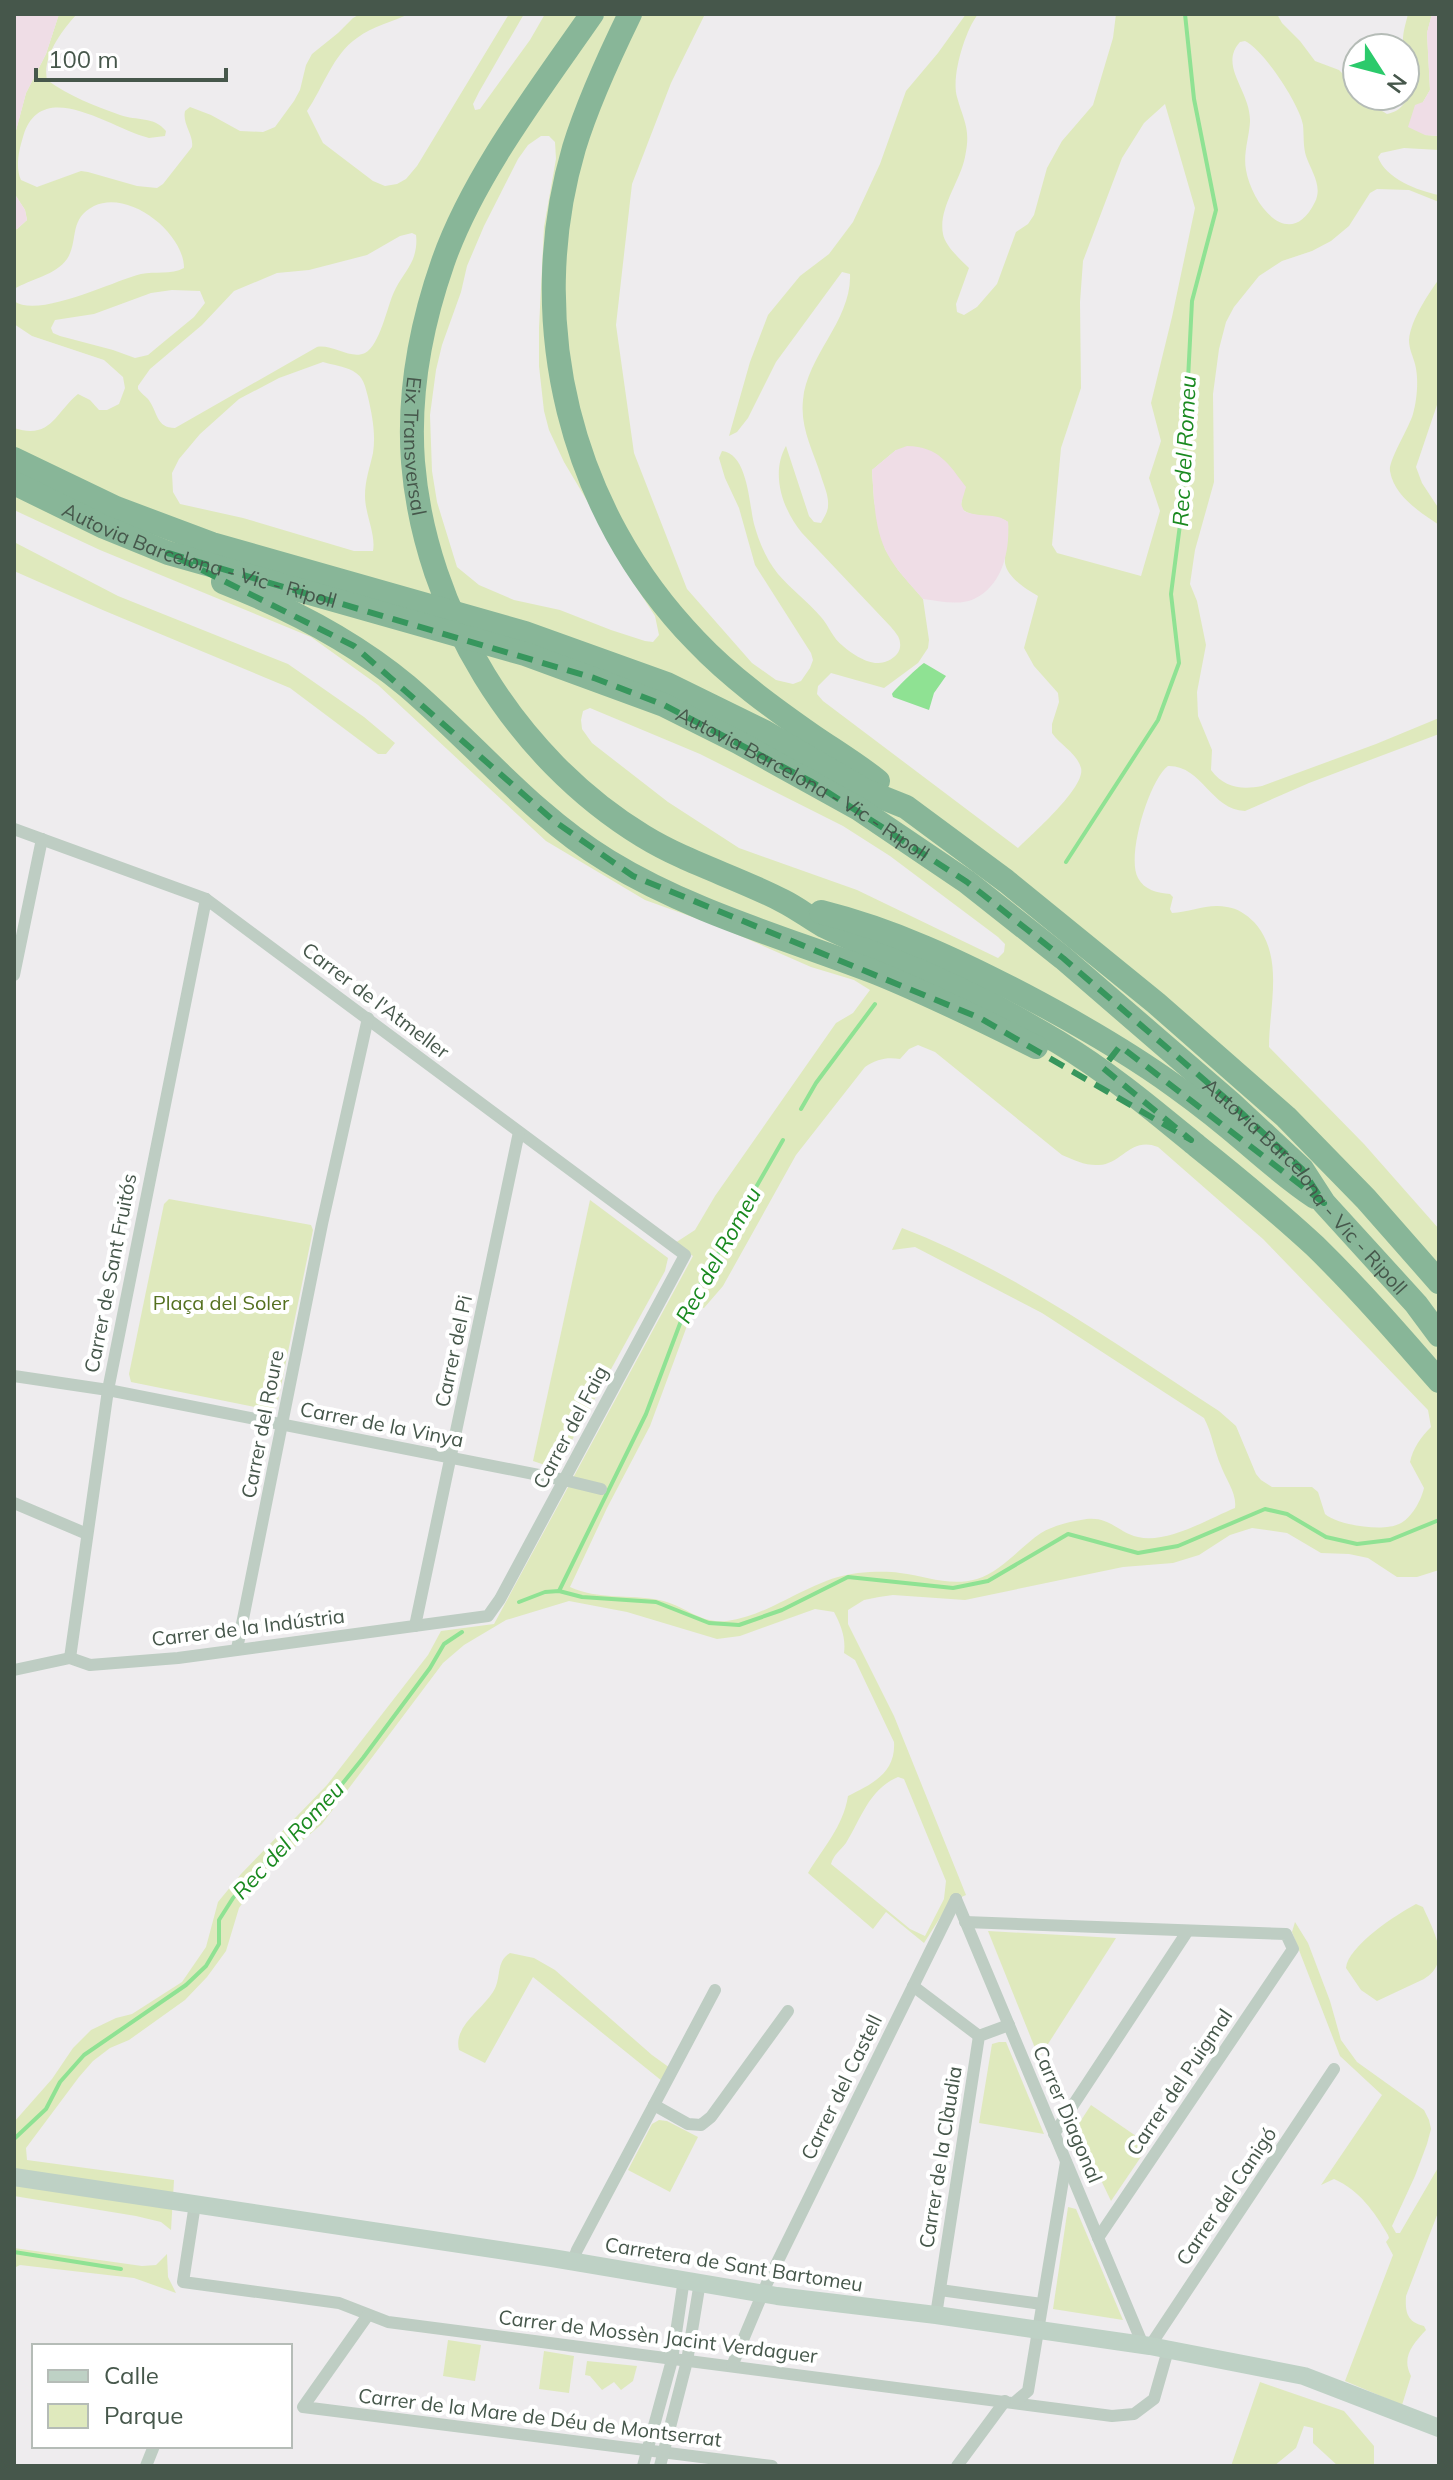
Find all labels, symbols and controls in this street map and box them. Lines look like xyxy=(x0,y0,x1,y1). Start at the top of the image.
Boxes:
scale bar xyxy=(36,32,226,82)
north arrow xyxy=(1341,32,1421,112)
text: 100 m xyxy=(48,44,119,74)
text: N xyxy=(1381,69,1413,99)
street label: Eix Transversal xyxy=(399,375,433,517)
water label: Rec del Romeu xyxy=(1166,375,1202,527)
street label: Autovia Barcelona - Vic - Ripoll xyxy=(59,496,340,613)
street label: Autovia Barcelona - Vic - Ripoll xyxy=(672,701,935,866)
street label: Carrer de l'Atmeller xyxy=(297,936,455,1064)
street label: Autovia Barcelona - Vic - Ripoll xyxy=(1198,1072,1413,1299)
street label: Carrer de Sant Fruitós xyxy=(78,1171,142,1375)
water label: Rec del Romeu xyxy=(669,1182,767,1328)
park label: Plaça del Soler xyxy=(153,1290,290,1315)
street label: Carrer del Pi xyxy=(429,1293,477,1409)
street label: Carrer del Roure xyxy=(235,1348,289,1500)
street label: Carrer del Faig xyxy=(527,1361,613,1493)
street label: Carrer de la Vinya xyxy=(298,1396,466,1452)
street label: Carrer de la Indústria xyxy=(150,1603,346,1651)
water label: Rec del Romeu xyxy=(226,1775,350,1905)
street label: Carrer del Puigmal xyxy=(1121,2004,1237,2160)
street label: Carrer del Castell xyxy=(795,2010,887,2164)
street label: Carrer Diagonal xyxy=(1028,2042,1108,2186)
street label: Carrer de la Clàudia xyxy=(913,2064,967,2250)
street label: Carrer del Canigó xyxy=(1171,2122,1281,2270)
street label: Carretera de Sant Bartomeu xyxy=(603,2231,865,2297)
street label: Carrer de Mossèn Jacint Verdaguer xyxy=(497,2304,820,2368)
legend xyxy=(32,2344,292,2448)
text: Calle xyxy=(104,2360,159,2390)
street label: Carrer de la Mare de Déu de Montserrat xyxy=(357,2382,723,2452)
text: Parque xyxy=(104,2400,183,2430)

